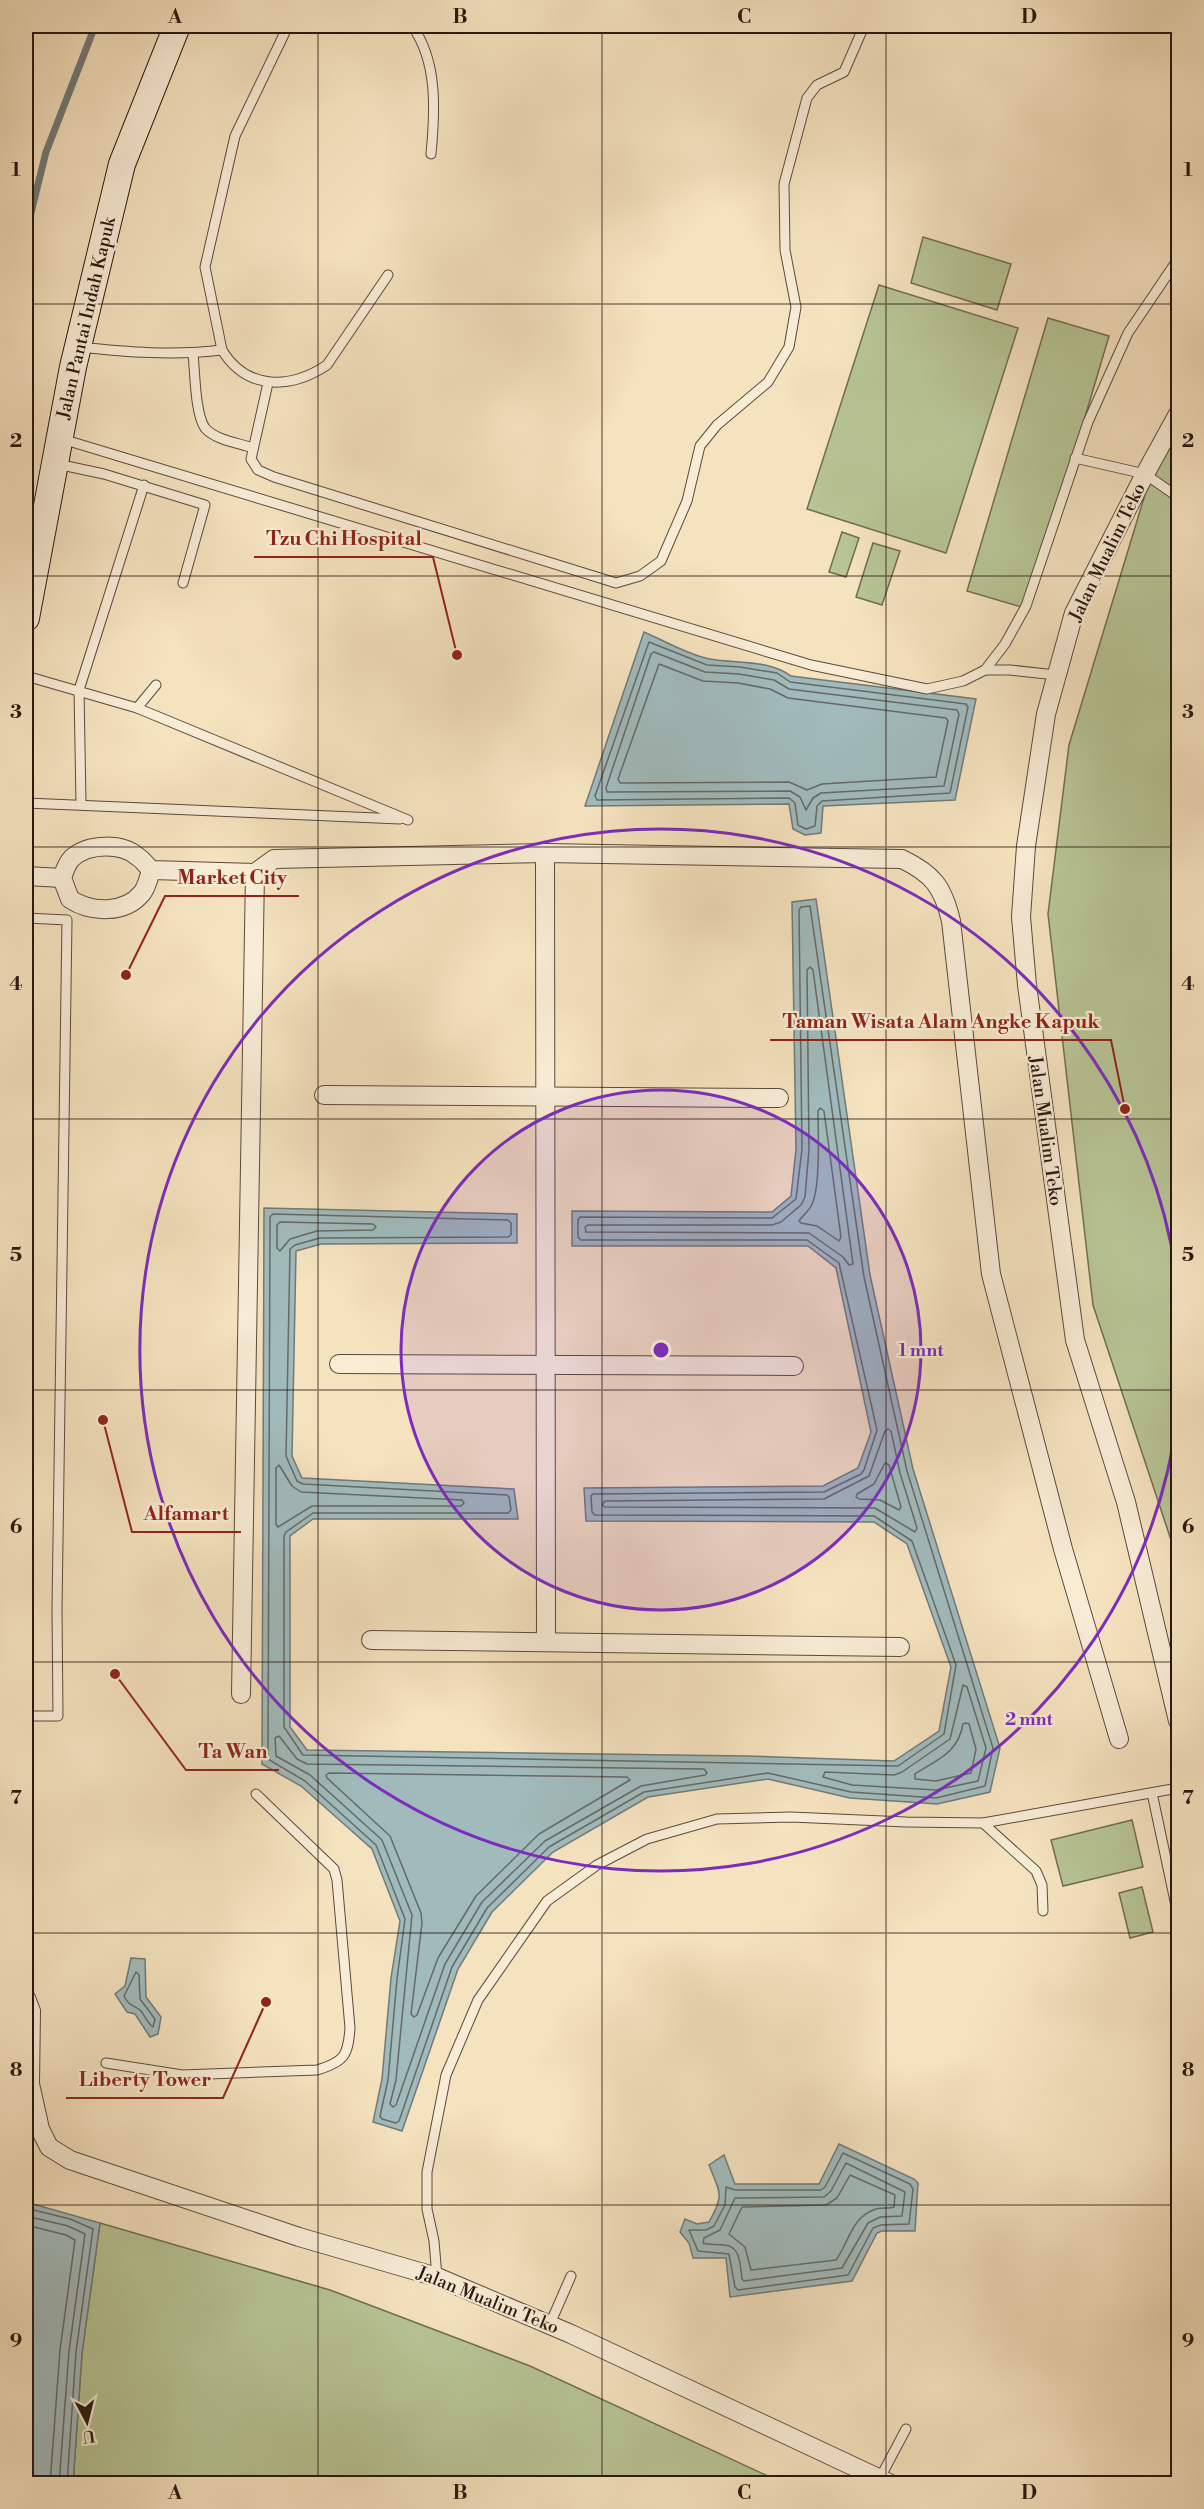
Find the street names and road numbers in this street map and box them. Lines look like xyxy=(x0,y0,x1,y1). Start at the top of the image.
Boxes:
street label: Jalan Pantai Indah Kapuk xyxy=(52,213,121,422)
street label: Jalan Mualim Teko xyxy=(1064,479,1151,626)
street label: Jalan Mualim Teko xyxy=(1023,1054,1067,1207)
street label: Jalan Mualim Teko xyxy=(413,2261,562,2339)

